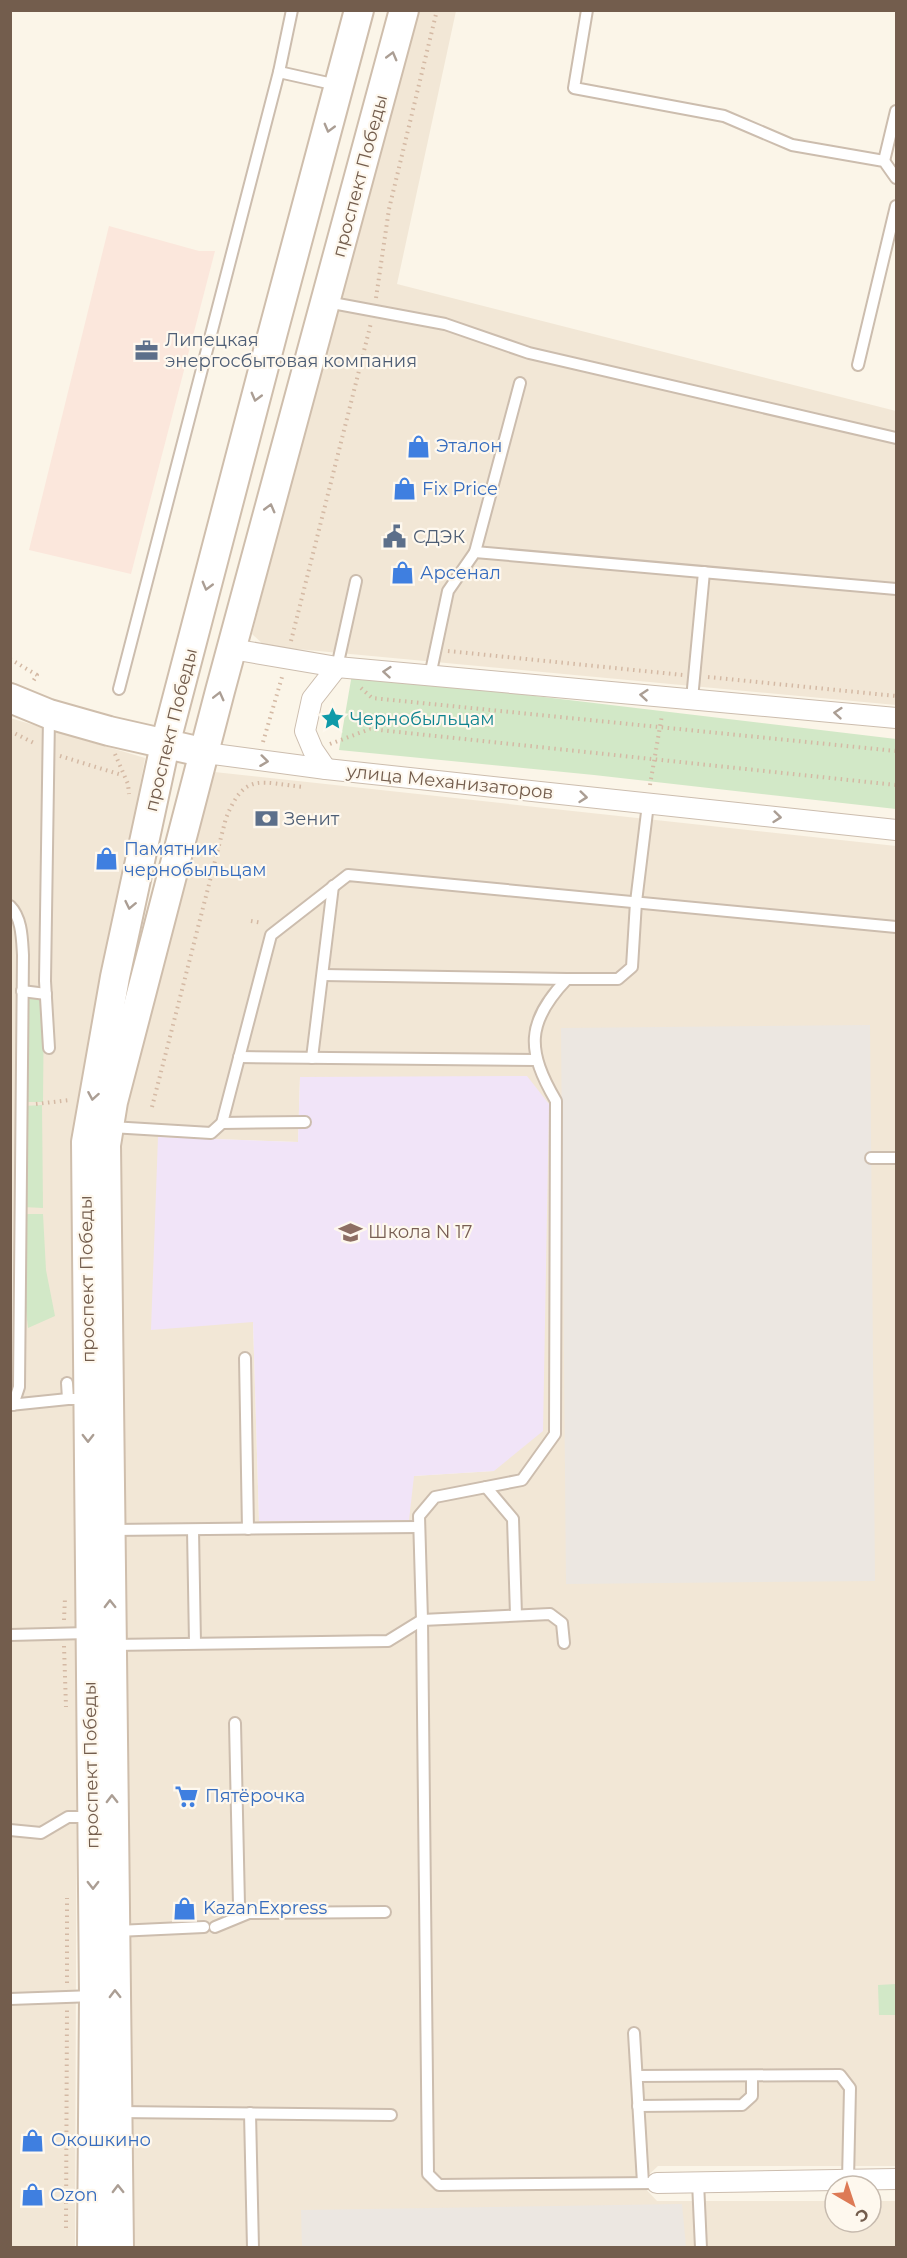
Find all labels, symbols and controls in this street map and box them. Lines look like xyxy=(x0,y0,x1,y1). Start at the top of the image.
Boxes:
one-way arrow xyxy=(384,51,397,61)
street label: проспект Победы xyxy=(328,92,392,260)
one-way arrow xyxy=(323,123,336,133)
place label: Липецкая энергосбытовая компания xyxy=(165,329,417,372)
office icon: Липецкая энергосбытовая компания xyxy=(134,337,160,363)
one-way arrow xyxy=(250,392,263,402)
shop icon: Эталон xyxy=(405,433,431,459)
place label: Эталон xyxy=(436,435,502,457)
shop icon: Fix Price xyxy=(391,476,417,502)
place label: Fix Price xyxy=(422,478,498,500)
one-way arrow xyxy=(263,503,276,513)
public building icon: СДЭК xyxy=(382,524,408,550)
place label: СДЭК xyxy=(413,526,466,548)
shop icon: Арсенал xyxy=(389,560,415,586)
place label: Арсенал xyxy=(420,562,501,584)
one-way arrow xyxy=(201,581,214,591)
street label: проспект Победы xyxy=(140,646,202,814)
one-way arrow xyxy=(383,666,392,679)
one-way arrow xyxy=(639,689,649,702)
one-way arrow xyxy=(212,692,225,702)
place icon: Чернобыльцам xyxy=(319,706,345,732)
one-way arrow xyxy=(834,707,843,720)
place label: Чернобыльцам xyxy=(350,708,494,730)
one-way arrow xyxy=(259,755,268,767)
street label: улица Механизаторов xyxy=(345,760,554,804)
one-way arrow xyxy=(578,790,587,802)
bank icon: Зенит xyxy=(253,806,279,832)
place label: Зенит xyxy=(284,808,340,830)
one-way arrow xyxy=(772,810,781,823)
place label: Памятник чернобыльцам xyxy=(124,838,266,881)
shop icon: Памятник чернобыльцам xyxy=(93,846,119,872)
one-way arrow xyxy=(125,900,138,910)
one-way arrow xyxy=(87,1091,100,1101)
street label: проспект Победы xyxy=(75,1195,99,1363)
school or university icon: Школа N 17 xyxy=(337,1219,363,1245)
place label: Школа N 17 xyxy=(368,1221,472,1243)
one-way arrow xyxy=(82,1433,94,1442)
one-way arrow xyxy=(104,1600,117,1609)
street label: проспект Победы xyxy=(79,1681,103,1849)
supermarket icon: Пятёрочка xyxy=(174,1783,200,1809)
place label: Пятёрочка xyxy=(205,1785,305,1807)
one-way arrow xyxy=(106,1795,119,1804)
one-way arrow xyxy=(87,1880,99,1889)
shop icon: KazanExpress xyxy=(172,1895,198,1921)
place label: KazanExpress xyxy=(203,1897,327,1919)
one-way arrow xyxy=(108,1990,121,1999)
shop icon: Окошкино xyxy=(20,2127,46,2153)
place label: Окошкино xyxy=(51,2129,151,2151)
north arrow xyxy=(823,2174,883,2234)
shop icon: Ozon xyxy=(19,2182,45,2208)
place label: Ozon xyxy=(50,2184,98,2206)
one-way arrow xyxy=(111,2185,124,2194)
text: С xyxy=(851,2204,873,2227)

